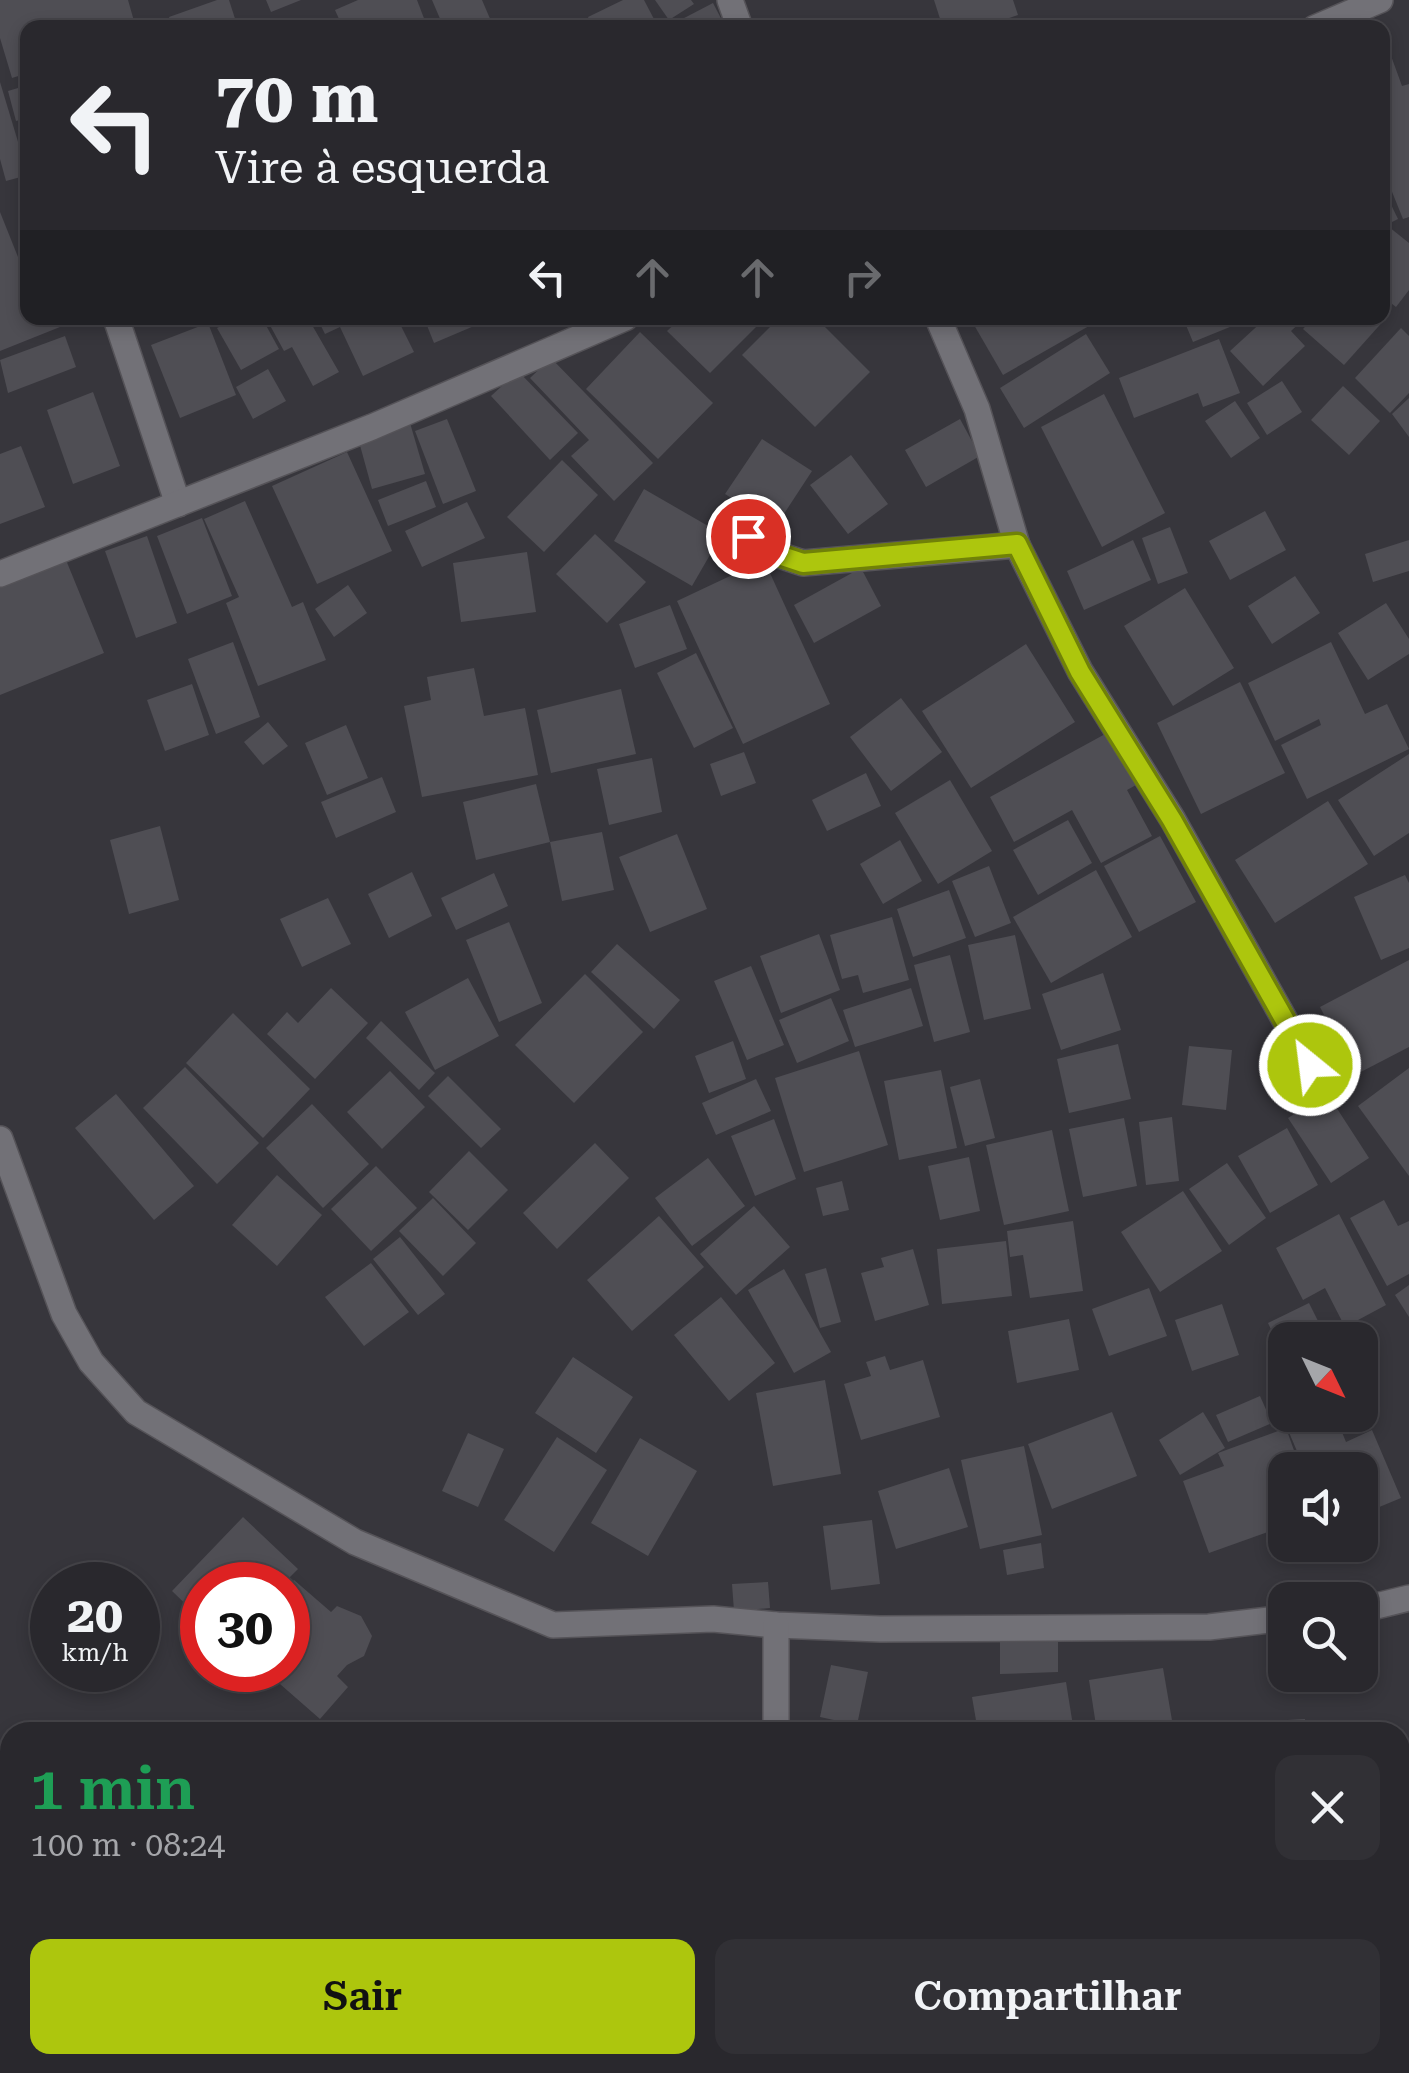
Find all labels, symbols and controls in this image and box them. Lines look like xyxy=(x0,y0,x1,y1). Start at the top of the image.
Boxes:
text: 70 m xyxy=(215,57,379,139)
icon: left xyxy=(50,60,180,190)
text: Vire à esquerda xyxy=(215,141,549,194)
icon: left xyxy=(520,250,575,305)
icon: ahead xyxy=(625,250,680,305)
icon: ahead xyxy=(730,250,785,305)
icon: right xyxy=(835,250,890,305)
pin xyxy=(706,494,791,579)
icon: arrive xyxy=(721,509,776,564)
position arrow xyxy=(1258,1013,1362,1117)
north arrow xyxy=(1268,1322,1378,1432)
map controls xyxy=(1268,1322,1378,1692)
button: sound xyxy=(1268,1452,1378,1562)
speed limit sign: 30 xyxy=(180,1562,310,1692)
button: search xyxy=(1268,1582,1378,1692)
text: 20 xyxy=(67,1586,123,1644)
text: km/h xyxy=(62,1638,128,1667)
text: 1 min xyxy=(30,1753,195,1824)
button: close xyxy=(1275,1755,1380,1860)
text: 100 m · 08:24 xyxy=(30,1826,225,1864)
button: Sair xyxy=(30,1939,695,2054)
button: Compartilhar xyxy=(715,1939,1380,2054)

